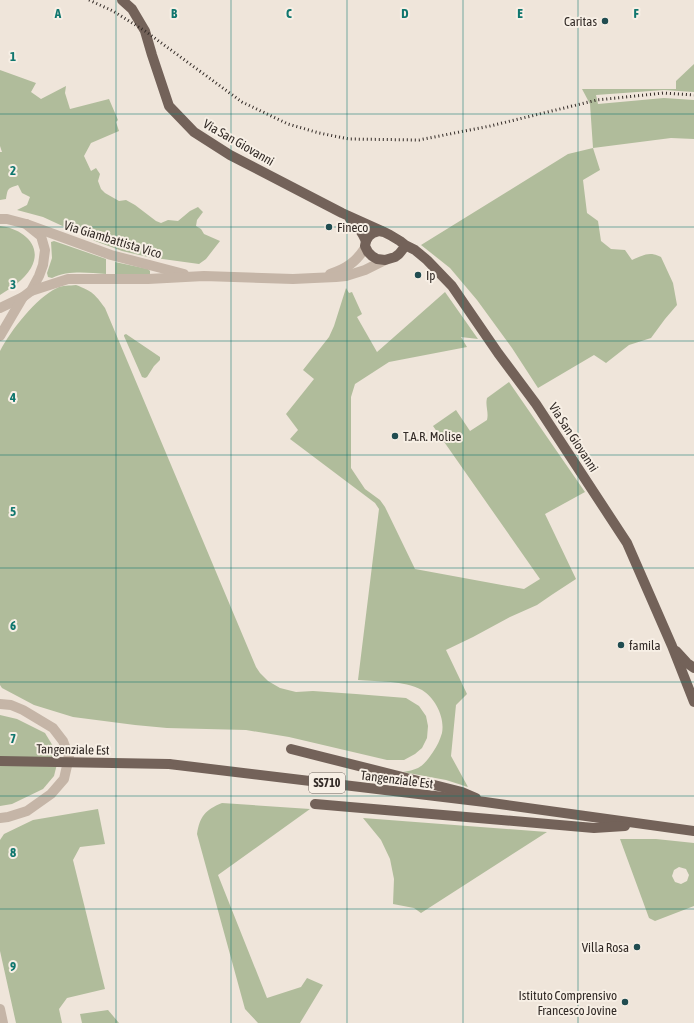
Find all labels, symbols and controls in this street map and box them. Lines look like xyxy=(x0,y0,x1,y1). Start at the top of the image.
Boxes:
text: A xyxy=(54,6,62,21)
text: B xyxy=(171,6,178,21)
text: C xyxy=(286,6,292,21)
text: D xyxy=(401,6,409,21)
text: E xyxy=(517,6,523,21)
text: F xyxy=(633,6,639,21)
place label: Caritas xyxy=(564,14,597,29)
marker: Caritas xyxy=(600,16,610,26)
text: 1 xyxy=(10,49,16,64)
street label: Via San Giovanni xyxy=(201,116,277,169)
text: 2 xyxy=(10,163,16,178)
street label: Via Giambattista Vico xyxy=(62,217,164,262)
place label: Fineco xyxy=(337,220,368,235)
marker: Fineco xyxy=(324,222,334,232)
place label: Ip xyxy=(426,268,435,283)
marker: Ip xyxy=(413,270,423,280)
text: 3 xyxy=(10,277,16,292)
text: 4 xyxy=(9,390,16,405)
street label: Via San Giovanni xyxy=(546,400,602,475)
place label: T.A.R. Molise xyxy=(403,429,461,444)
marker: T.A.R. Molise xyxy=(390,431,400,441)
text: 5 xyxy=(10,504,16,519)
text: 6 xyxy=(10,618,16,633)
place label: famila xyxy=(629,638,660,653)
marker: famila xyxy=(616,640,626,650)
text: 7 xyxy=(10,731,16,746)
street label: Tangenziale Est xyxy=(36,741,110,758)
street label: Tangenziale Est xyxy=(360,768,434,791)
road number: SS710 xyxy=(309,773,345,793)
text: 8 xyxy=(10,845,16,860)
place label: Villa Rosa xyxy=(582,940,629,955)
marker: Villa Rosa xyxy=(632,942,642,952)
text: 9 xyxy=(10,959,16,974)
place label: Istituto Comprensivo Francesco Jovine xyxy=(518,988,617,1018)
marker: Istituto Comprensivo Francesco Jovine xyxy=(620,997,630,1007)

